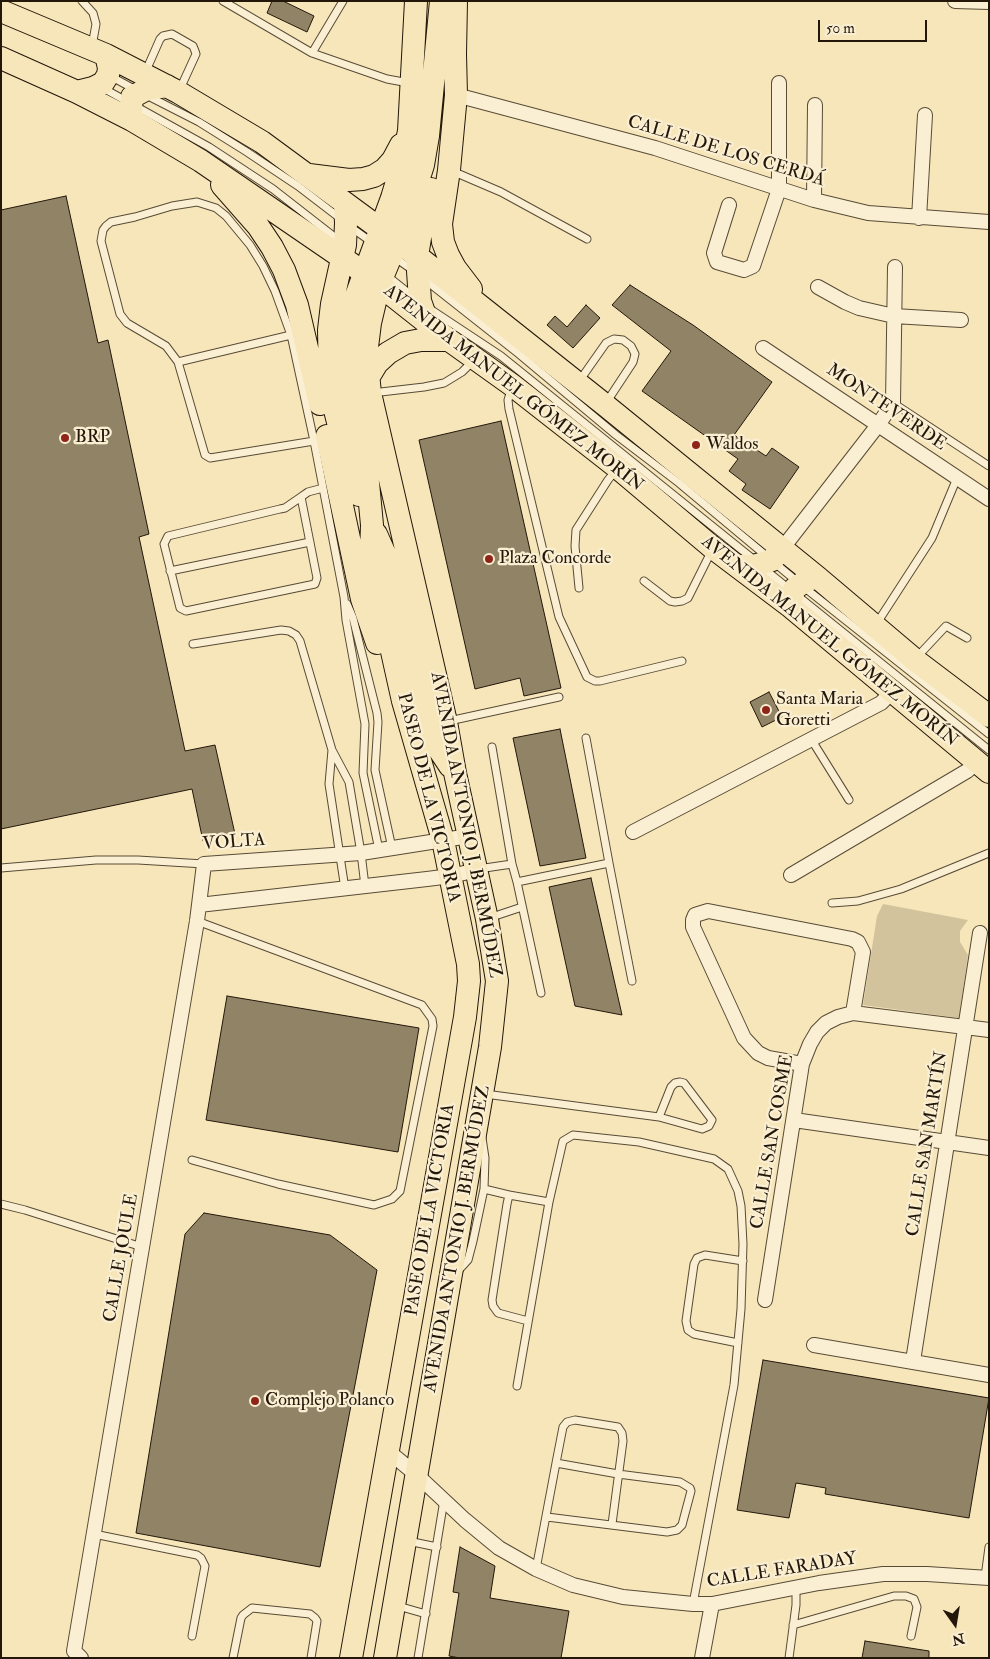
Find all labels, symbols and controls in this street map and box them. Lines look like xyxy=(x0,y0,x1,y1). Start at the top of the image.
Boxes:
scale bar xyxy=(820,10,929,42)
text: 50 m xyxy=(826,19,855,38)
street label: CALLE DE LOS CERDÁ xyxy=(625,112,827,192)
street label: AVENIDA MANUEL GÓMEZ MORÍN xyxy=(379,281,647,497)
street label: MONTEVERDE xyxy=(822,360,950,456)
place label: BRP xyxy=(75,427,110,449)
marker: BRP xyxy=(59,432,71,444)
place label: Waldos xyxy=(706,434,758,456)
marker: Waldos xyxy=(690,439,702,451)
street label: AVENIDA MANUEL GÓMEZ MORÍN xyxy=(696,532,962,752)
place label: Plaza Concorde xyxy=(499,548,611,570)
marker: Plaza Concorde xyxy=(483,553,495,565)
street label: AVENIDA ANTONIO J. BERMÚDEZ xyxy=(425,670,505,980)
place label: Santa Maria Goretti xyxy=(776,689,863,732)
street label: PASEO DE LA VICTORIA xyxy=(392,691,464,905)
marker: Santa Maria Goretti xyxy=(760,704,772,716)
street label: VOLTA xyxy=(202,830,266,856)
street label: CALLE SAN MARTÍN xyxy=(903,1050,953,1238)
street label: CALLE SAN COSME xyxy=(747,1053,799,1231)
street label: AVENIDA ANTONIO J. BERMÚDEZ xyxy=(420,1084,496,1394)
street label: PASEO DE LA VICTORIA xyxy=(402,1102,460,1318)
street label: CALLE JOULE xyxy=(100,1192,144,1324)
place label: Complejo Polanco xyxy=(265,1390,394,1412)
marker: Complejo Polanco xyxy=(249,1395,261,1407)
street label: CALLE FARADAY xyxy=(705,1548,859,1594)
north arrow xyxy=(930,1599,980,1649)
text: N xyxy=(950,1629,967,1649)

